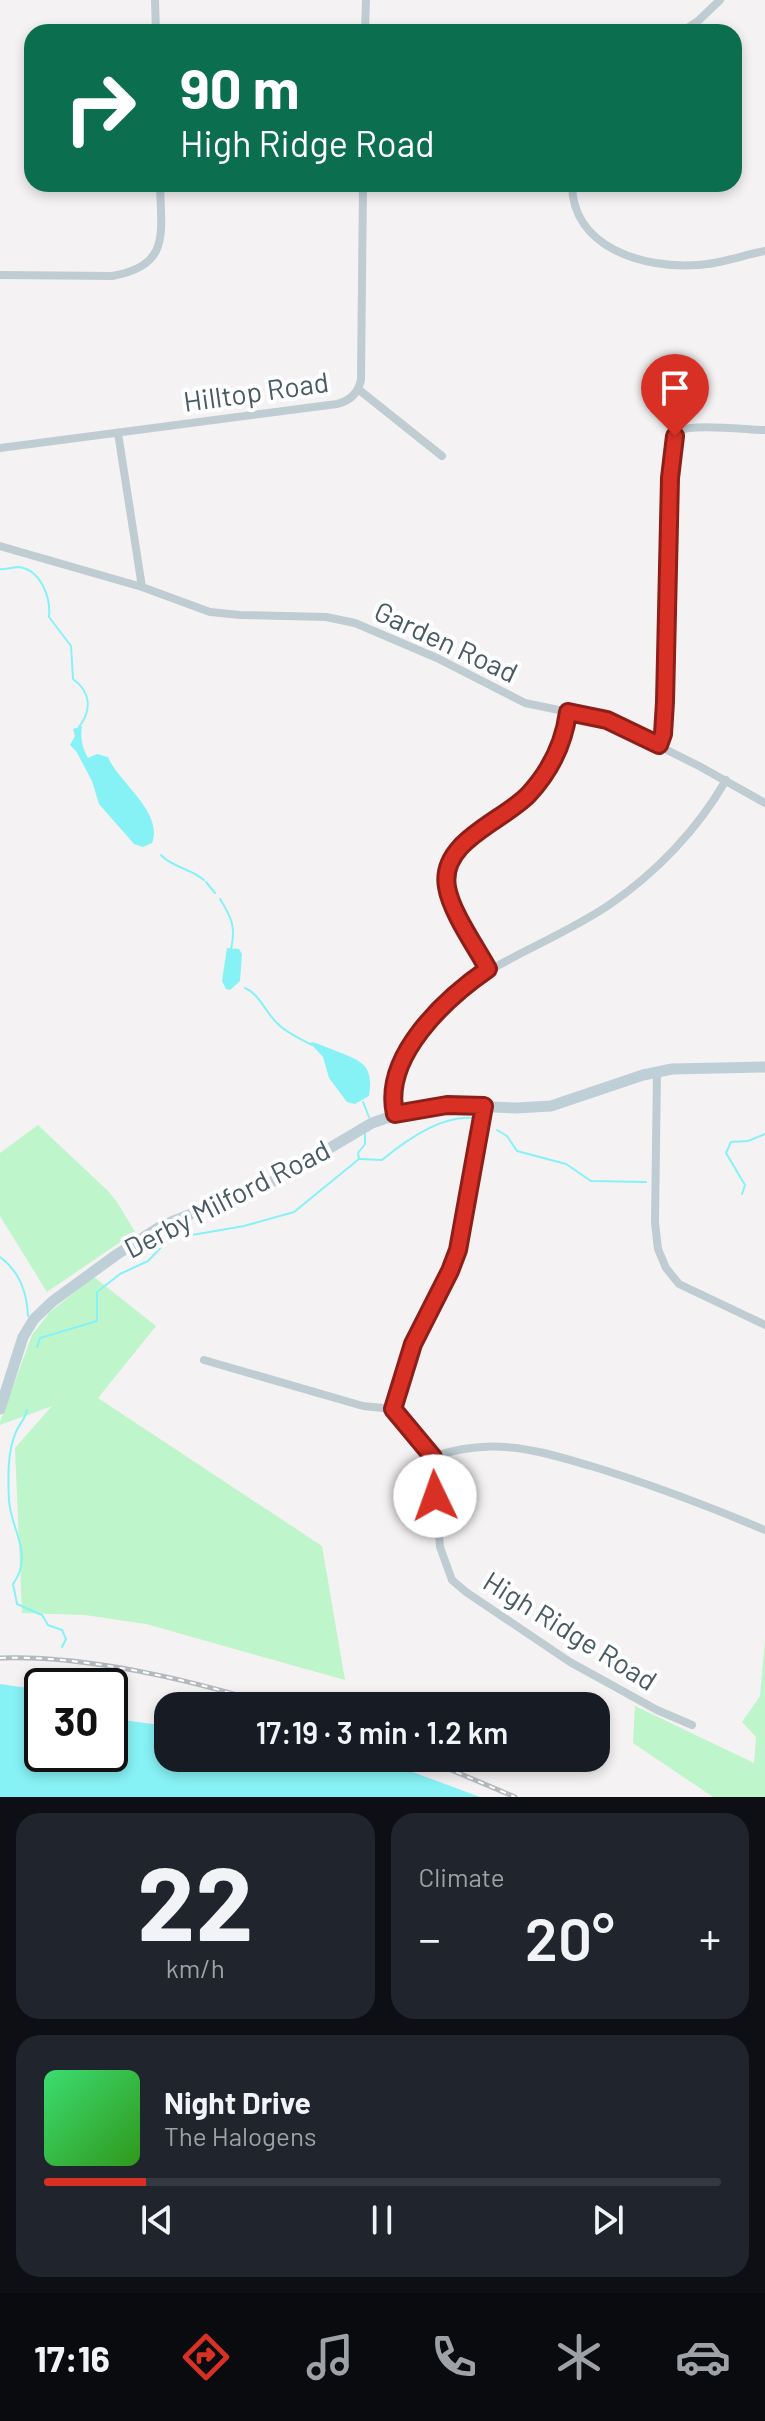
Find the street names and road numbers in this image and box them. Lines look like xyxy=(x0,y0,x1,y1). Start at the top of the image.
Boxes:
street label: Hilltop Road xyxy=(181,364,331,418)
street label: Garden Road xyxy=(369,593,523,689)
street label: Derby Milford Road xyxy=(118,1132,335,1265)
street label: High Ridge Road xyxy=(478,1563,664,1697)

